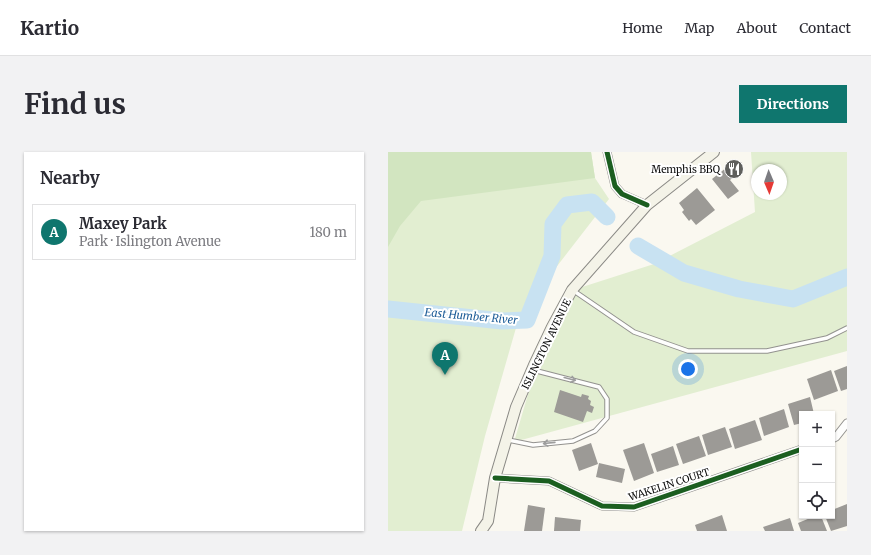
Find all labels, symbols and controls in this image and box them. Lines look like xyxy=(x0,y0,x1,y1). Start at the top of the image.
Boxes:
text: Kartio xyxy=(20,16,79,40)
text: Home xyxy=(622,19,663,37)
text: Map xyxy=(685,19,714,37)
text: About xyxy=(736,19,777,37)
text: Contact xyxy=(799,19,851,37)
button: Directions xyxy=(739,85,847,123)
text: Find us xyxy=(24,86,126,122)
restaurant icon: Memphis BBQ xyxy=(723,158,745,180)
place label: Memphis BBQ xyxy=(651,163,721,176)
north arrow xyxy=(751,164,787,200)
text: Nearby xyxy=(40,167,100,189)
text: Maxey Park xyxy=(79,214,167,233)
text: A xyxy=(49,224,59,241)
text: 180 m xyxy=(309,224,347,241)
text: Park · Islington Avenue xyxy=(79,233,221,250)
street label: ISLINGTON AVENUE xyxy=(519,296,574,392)
water label: East Humber River xyxy=(424,305,519,327)
pin: A xyxy=(432,342,458,375)
your location xyxy=(678,359,698,379)
one-way arrow xyxy=(563,376,576,384)
map controls xyxy=(799,411,835,519)
button: + xyxy=(799,411,835,447)
one-way arrow xyxy=(543,440,556,447)
button: − xyxy=(799,447,835,483)
street label: WAKELIN COURT xyxy=(626,465,711,504)
button: locate xyxy=(799,483,835,519)

